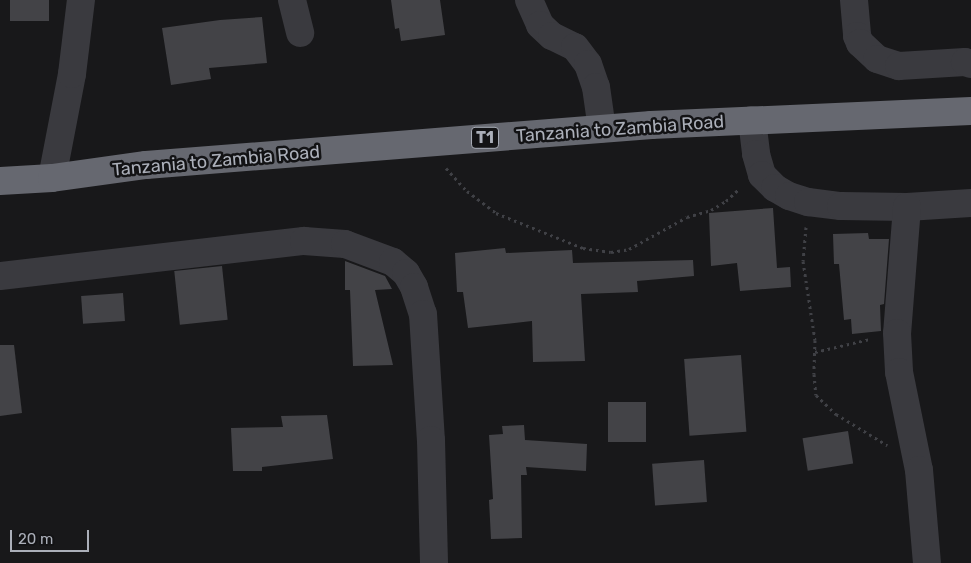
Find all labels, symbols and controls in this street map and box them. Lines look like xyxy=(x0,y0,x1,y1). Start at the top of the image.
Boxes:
street label: Tanzania to Zambia Road xyxy=(515,111,725,147)
road number: T1 xyxy=(470,125,500,152)
street label: Tanzania to Zambia Road xyxy=(111,141,321,181)
scale bar xyxy=(12,520,91,552)
text: 20 m xyxy=(18,530,53,548)

